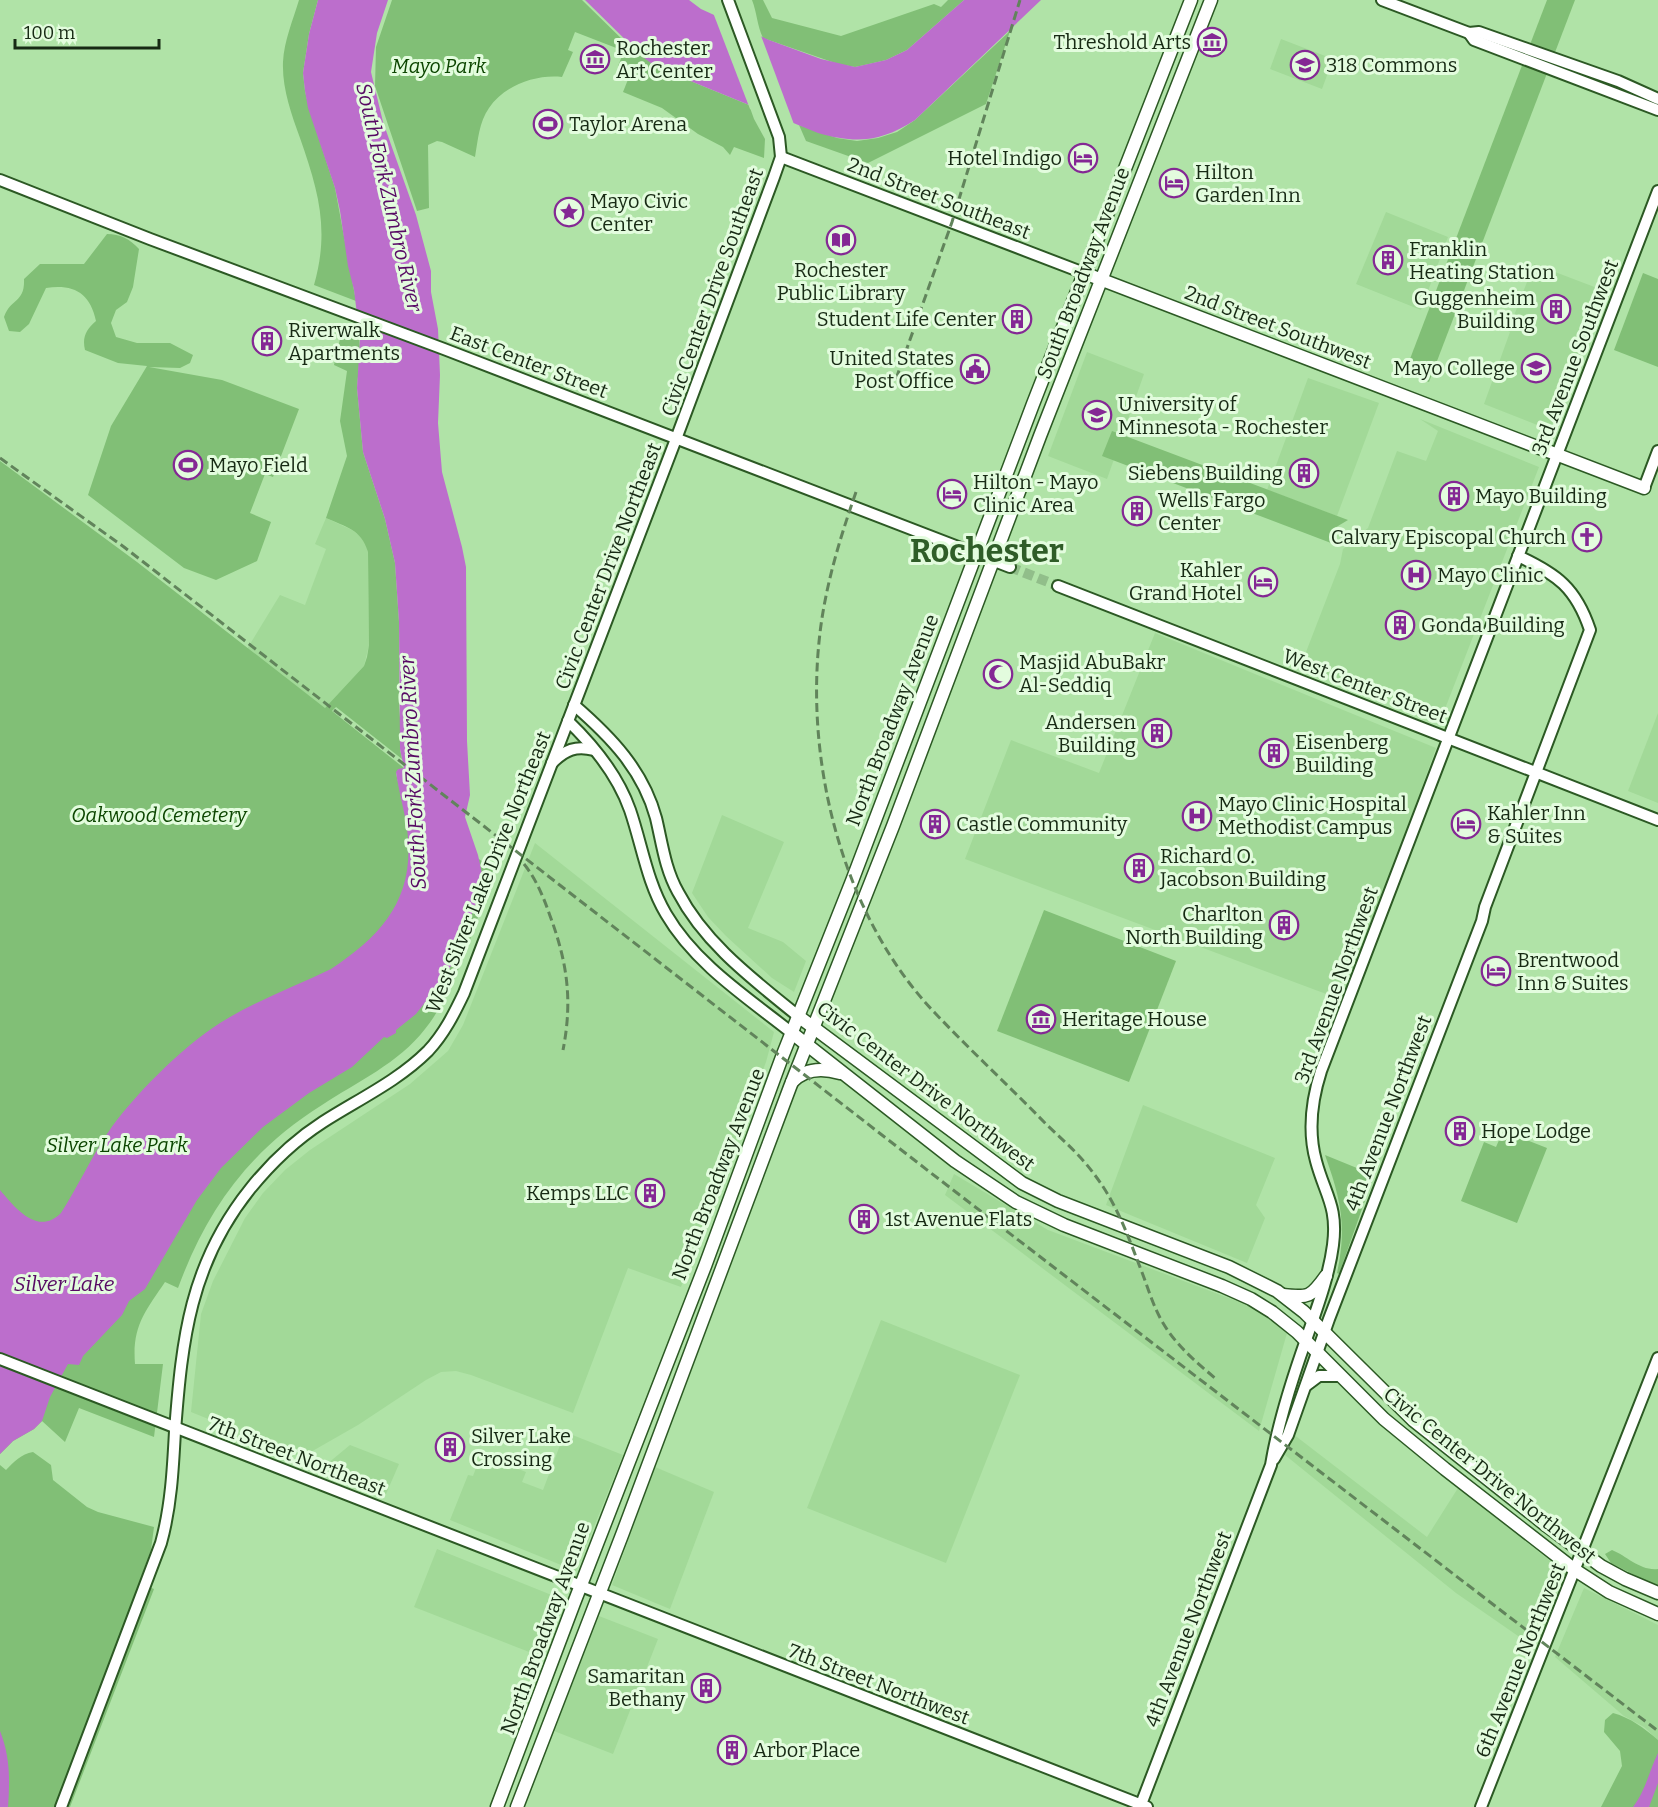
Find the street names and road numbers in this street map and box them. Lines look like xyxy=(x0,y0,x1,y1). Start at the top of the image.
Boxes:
street label: 2nd Street Southeast xyxy=(844,152,1034,244)
street label: South Broadway Avenue xyxy=(1032,164,1134,382)
street label: Civic Center Drive Southeast xyxy=(656,165,768,419)
street label: 3rd Avenue Southwest xyxy=(1527,256,1623,458)
street label: 2nd Street Southwest xyxy=(1181,280,1375,374)
street label: East Center Street xyxy=(447,321,611,403)
street label: Civic Center Drive Northeast xyxy=(550,439,666,693)
street label: North Broadway Avenue xyxy=(840,611,944,829)
street label: West Center Street xyxy=(1280,644,1450,728)
street label: West Silver Lake Drive Northeast xyxy=(420,727,556,1017)
street label: 3rd Avenue Northwest xyxy=(1289,883,1383,1087)
street label: Civic Center Drive Northwest xyxy=(812,996,1040,1176)
street label: 4th Avenue Northwest xyxy=(1340,1012,1436,1214)
street label: North Broadway Avenue xyxy=(666,1065,770,1283)
street label: Civic Center Drive Northwest xyxy=(1379,1382,1601,1568)
street label: 7th Street Northeast xyxy=(205,1411,389,1501)
street label: North Broadway Avenue xyxy=(495,1518,595,1738)
street label: 4th Avenue Northwest xyxy=(1140,1528,1236,1730)
street label: 6th Avenue Northwest xyxy=(1470,1559,1570,1761)
street label: 7th Street Northwest xyxy=(785,1638,973,1730)

